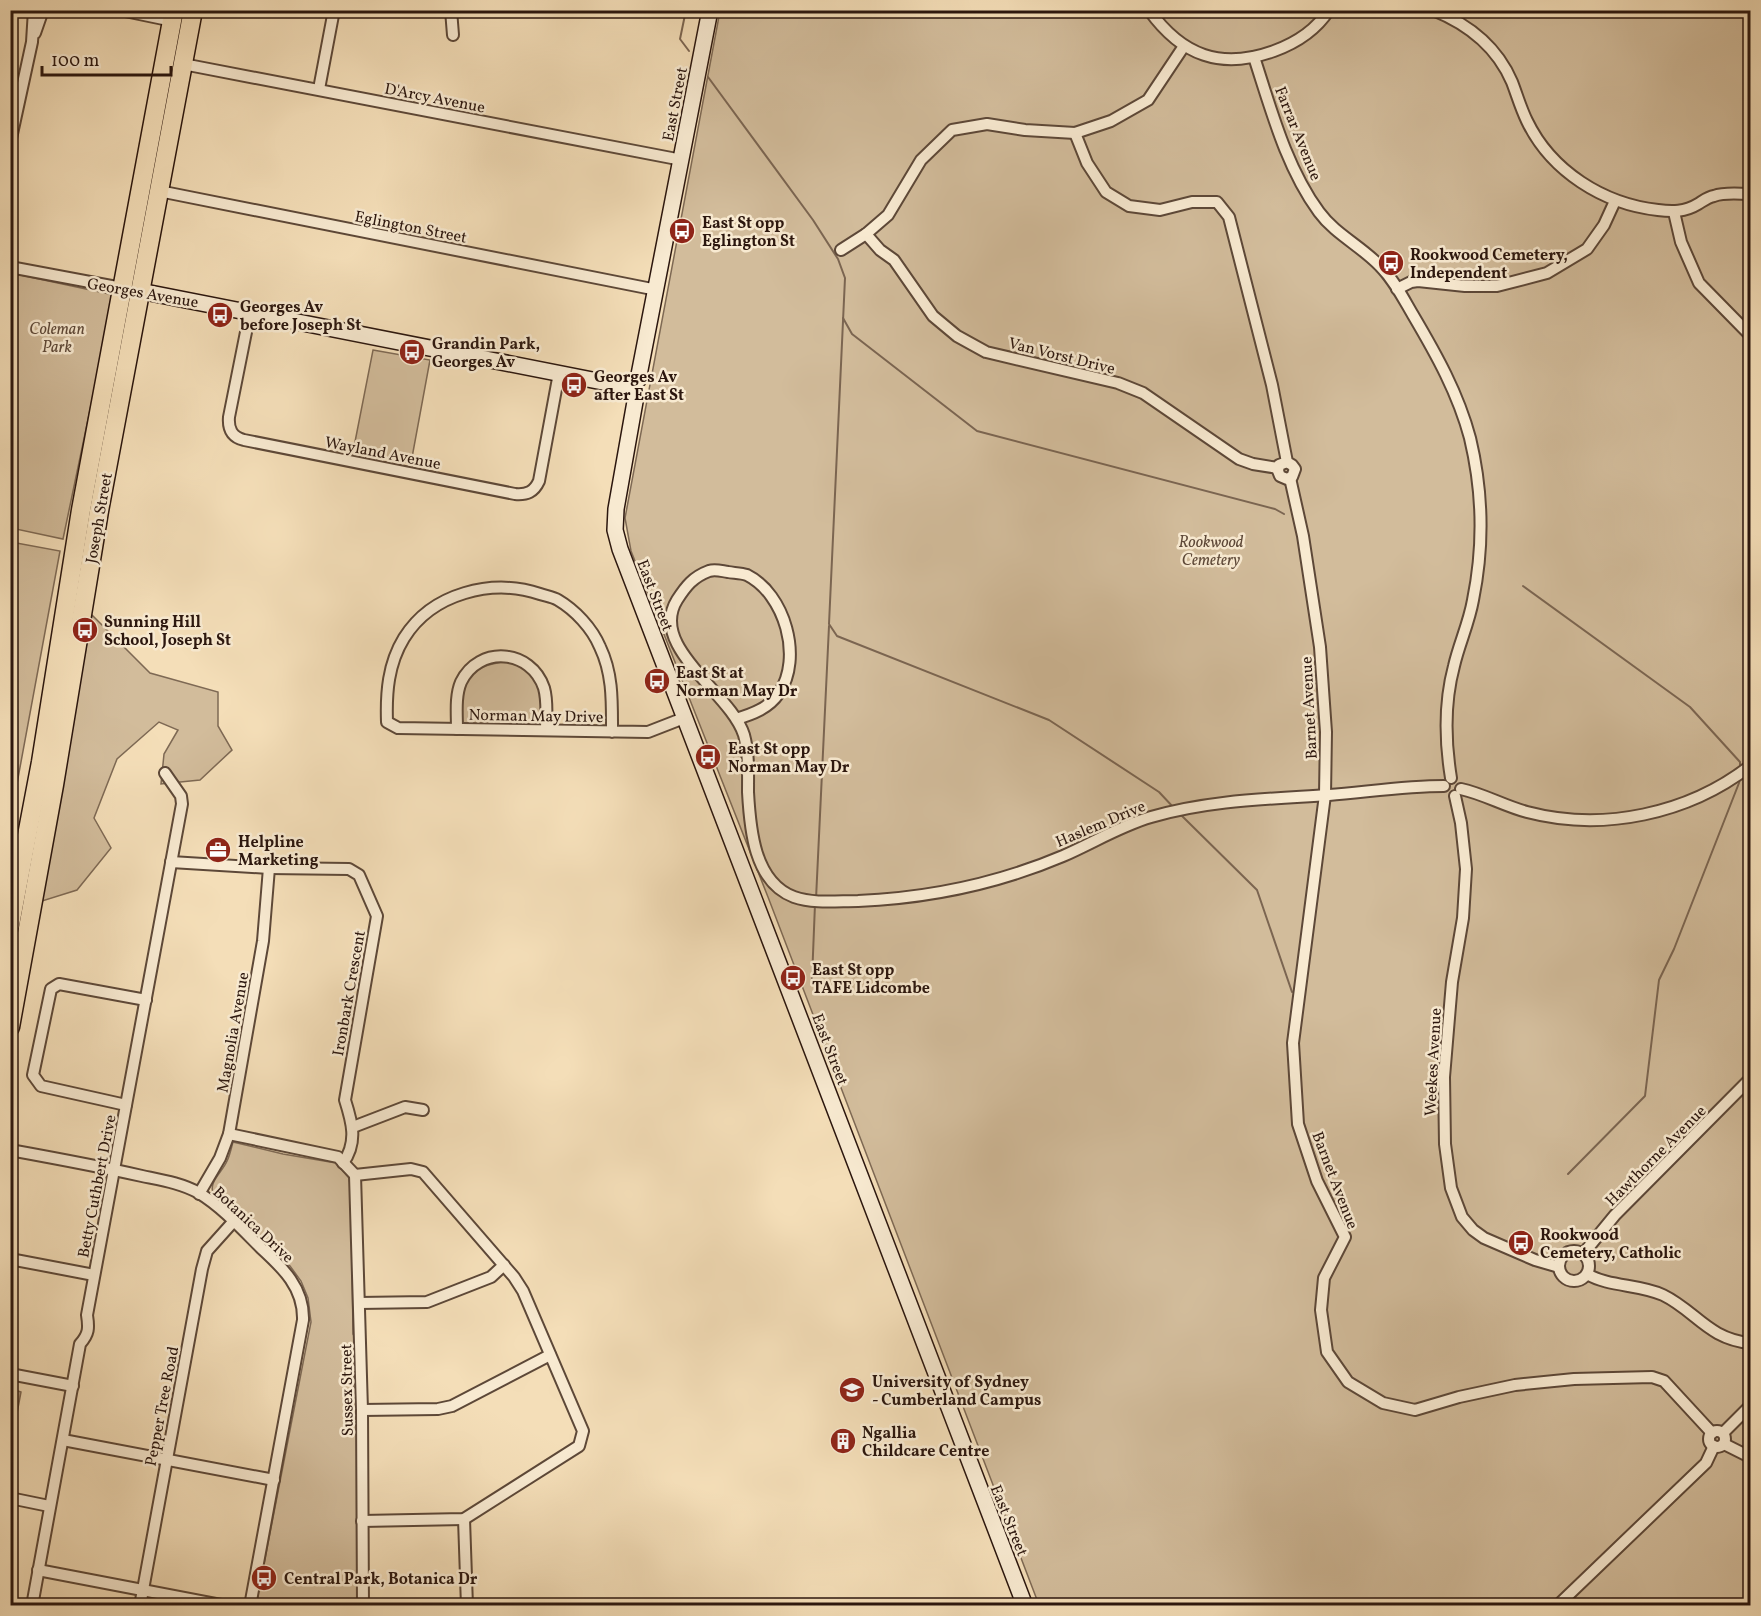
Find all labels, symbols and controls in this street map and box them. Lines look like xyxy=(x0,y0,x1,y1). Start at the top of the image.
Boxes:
scale bar xyxy=(42,39,171,77)
text: 100 m xyxy=(51,49,100,74)
street label: East Street xyxy=(658,65,694,143)
street label: D'Arcy Avenue xyxy=(382,78,487,119)
street label: Farrar Avenue xyxy=(1268,83,1326,184)
street label: Eglington Street xyxy=(353,206,469,250)
place label: East St opp Eglington St xyxy=(702,213,795,253)
bus stop icon: East St opp Eglington St xyxy=(667,216,697,246)
place label: Rookwood Cemetery, Independent xyxy=(1410,245,1568,285)
bus stop icon: Rookwood Cemetery, Independent xyxy=(1376,248,1406,278)
street label: Georges Avenue xyxy=(85,273,200,315)
place label: Georges Av before Joseph St xyxy=(240,297,361,337)
bus stop icon: Georges Av before Joseph St xyxy=(205,300,235,330)
park label: Coleman Park xyxy=(29,319,85,359)
street label: Van Vorst Drive xyxy=(1006,333,1117,381)
place label: Grandin Park, Georges Av xyxy=(432,334,540,374)
bus stop icon: Grandin Park, Georges Av xyxy=(397,337,427,367)
place label: Georges Av after East St xyxy=(594,367,684,407)
bus stop icon: Georges Av after East St xyxy=(559,370,589,400)
street label: Wayland Avenue xyxy=(323,432,443,476)
street label: Joseph Street xyxy=(81,471,119,566)
park label: Rookwood Cemetery xyxy=(1178,532,1244,572)
street label: East Street xyxy=(630,557,678,635)
place label: Sunning Hill School, Joseph St xyxy=(104,612,231,652)
bus stop icon: Sunning Hill School, Joseph St xyxy=(70,615,100,645)
street label: Barnet Avenue xyxy=(1296,656,1324,760)
place label: East St at Norman May Dr xyxy=(676,663,798,703)
bus stop icon: East St at Norman May Dr xyxy=(642,666,672,696)
street label: Norman May Drive xyxy=(468,705,604,729)
place label: East St opp Norman May Dr xyxy=(728,739,850,779)
bus stop icon: East St opp Norman May Dr xyxy=(693,742,723,772)
street label: Haslem Drive xyxy=(1052,796,1149,854)
place label: Helpline Marketing xyxy=(238,832,319,872)
office icon: Helpline Marketing xyxy=(203,835,233,865)
street label: Ironbark Crescent xyxy=(328,928,372,1058)
place label: East St opp TAFE Lidcombe xyxy=(812,960,930,1000)
bus stop icon: East St opp TAFE Lidcombe xyxy=(778,963,808,993)
street label: Magnolia Avenue xyxy=(213,970,255,1094)
street label: Weekes Avenue xyxy=(1420,1007,1448,1117)
street label: East Street xyxy=(805,1011,853,1089)
street label: Hawthorne Avenue xyxy=(1601,1101,1712,1212)
street label: Betty Cuthbert Drive xyxy=(73,1113,123,1260)
street label: Barnet Avenue xyxy=(1305,1129,1363,1233)
street label: Botanica Drive xyxy=(207,1182,298,1269)
place label: Rookwood Cemetery, Catholic xyxy=(1540,1225,1682,1265)
bus stop icon: Rookwood Cemetery, Catholic xyxy=(1506,1228,1536,1258)
street label: Sussex Street xyxy=(336,1343,360,1436)
street label: Pepper Tree Road xyxy=(141,1344,185,1468)
place label: University of Sydney - Cumberland Campus xyxy=(872,1372,1041,1412)
school or university icon: University of Sydney - Cumberland Campus xyxy=(837,1375,867,1405)
place label: Ngallia Childcare Centre xyxy=(862,1423,989,1463)
building icon: Ngallia Childcare Centre xyxy=(828,1426,858,1456)
street label: East Street xyxy=(984,1482,1033,1560)
bus stop icon: Central Park, Botanica Dr xyxy=(249,1563,279,1593)
place label: Central Park, Botanica Dr xyxy=(284,1569,478,1591)

